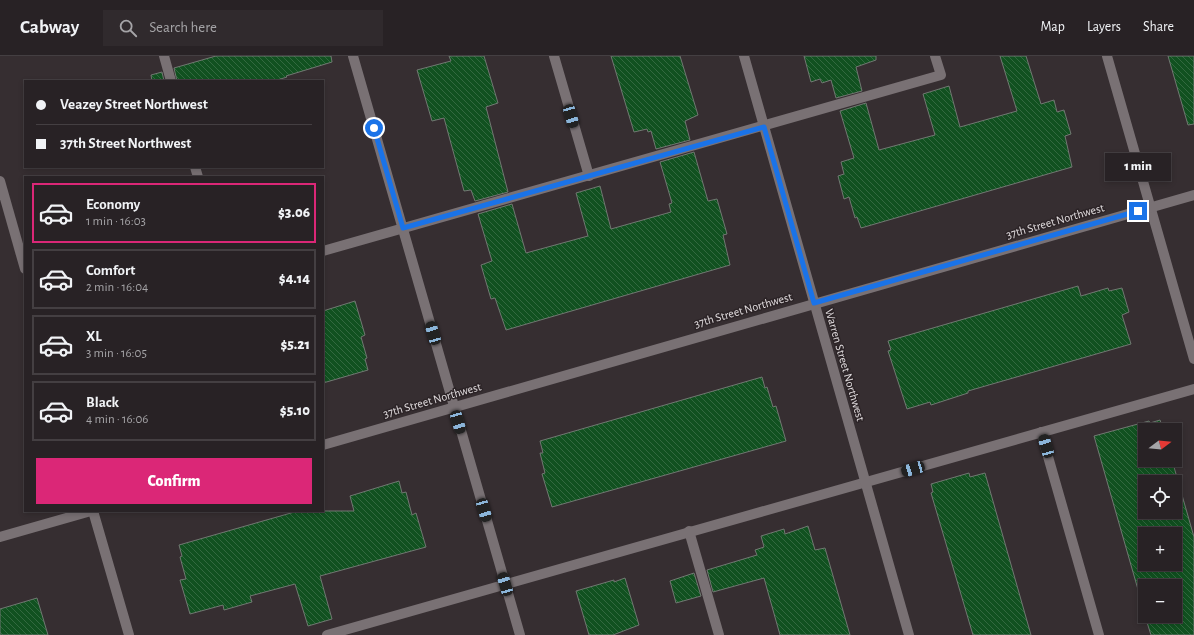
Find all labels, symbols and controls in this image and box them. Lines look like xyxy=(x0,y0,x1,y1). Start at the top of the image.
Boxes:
search box xyxy=(103,10,383,46)
icon: search xyxy=(117,17,139,39)
text: Cabway xyxy=(20,18,79,37)
text: Search here xyxy=(149,20,217,35)
text: Map xyxy=(1040,20,1065,34)
text: Layers xyxy=(1087,20,1121,34)
text: Share xyxy=(1143,20,1174,34)
text: Veazey Street Northwest xyxy=(60,97,208,112)
car xyxy=(562,103,580,129)
route start xyxy=(365,119,383,137)
text: 37th Street Northwest xyxy=(60,136,191,151)
callout: 1 min xyxy=(1105,153,1171,181)
text: 1 min xyxy=(1124,160,1152,173)
icon: car xyxy=(38,195,74,231)
text: Economy xyxy=(86,197,140,212)
street label: 37th Street Northwest xyxy=(1005,201,1106,241)
route end xyxy=(1129,202,1147,220)
text: $3.06 xyxy=(278,205,310,220)
text: 1 min · 16:03 xyxy=(86,215,146,228)
icon: car xyxy=(38,261,74,297)
text: Comfort xyxy=(86,263,135,278)
text: $4.14 xyxy=(279,271,310,286)
text: 2 min · 16:04 xyxy=(86,281,148,294)
street label: 37th Street Northwest xyxy=(693,290,794,330)
street label: Warren Street Northwest xyxy=(823,307,867,423)
car xyxy=(424,320,442,346)
icon: car xyxy=(38,327,74,363)
text: XL xyxy=(86,329,102,344)
text: $5.21 xyxy=(280,337,310,352)
text: 3 min · 16:05 xyxy=(86,347,147,360)
street label: 37th Street Northwest xyxy=(382,380,483,420)
icon: car xyxy=(38,393,74,429)
text: Black xyxy=(86,395,119,410)
text: $5.10 xyxy=(280,403,310,418)
car xyxy=(449,409,467,435)
text: 4 min · 16:06 xyxy=(86,413,148,426)
north arrow xyxy=(1138,423,1182,467)
map controls xyxy=(1138,423,1182,623)
car xyxy=(1037,433,1055,459)
button: Confirm xyxy=(36,458,312,504)
car xyxy=(900,460,926,478)
button: locate xyxy=(1138,475,1182,519)
car xyxy=(475,497,493,523)
button: + xyxy=(1138,527,1182,571)
car xyxy=(496,571,514,597)
button: − xyxy=(1138,579,1182,623)

